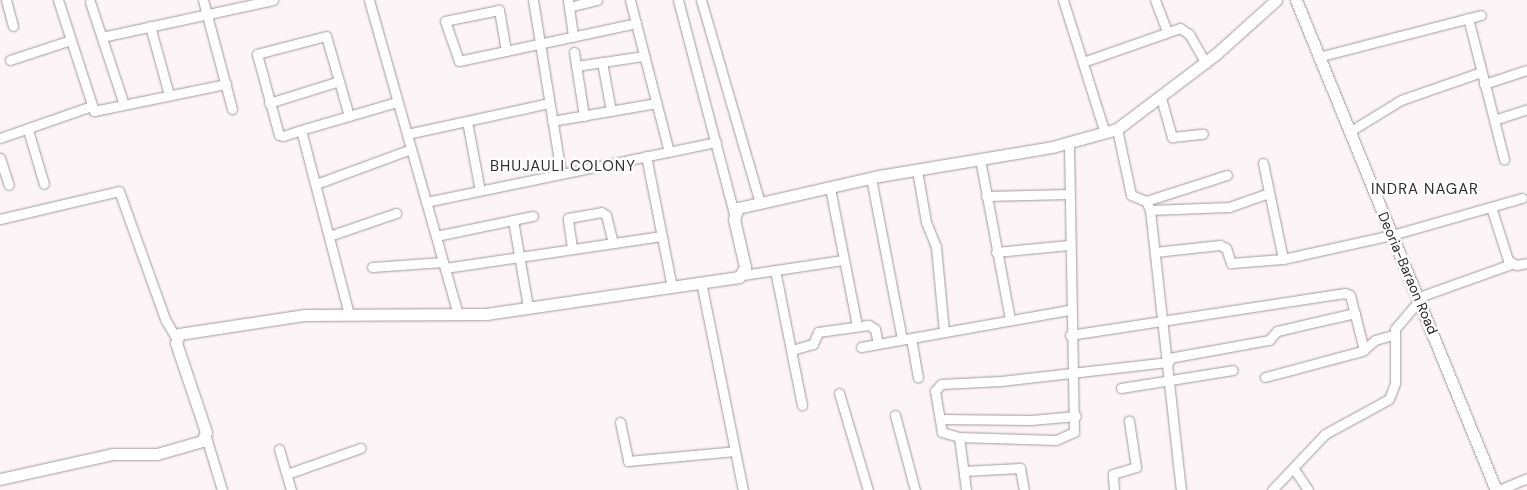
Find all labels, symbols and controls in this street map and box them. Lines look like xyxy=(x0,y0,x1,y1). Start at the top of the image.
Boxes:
district label: BHUJAULI COLONY xyxy=(488,158,638,176)
district label: INDRA NAGAR xyxy=(1370,181,1480,199)
street label: Deoria-Baraon Road xyxy=(1375,209,1441,337)

